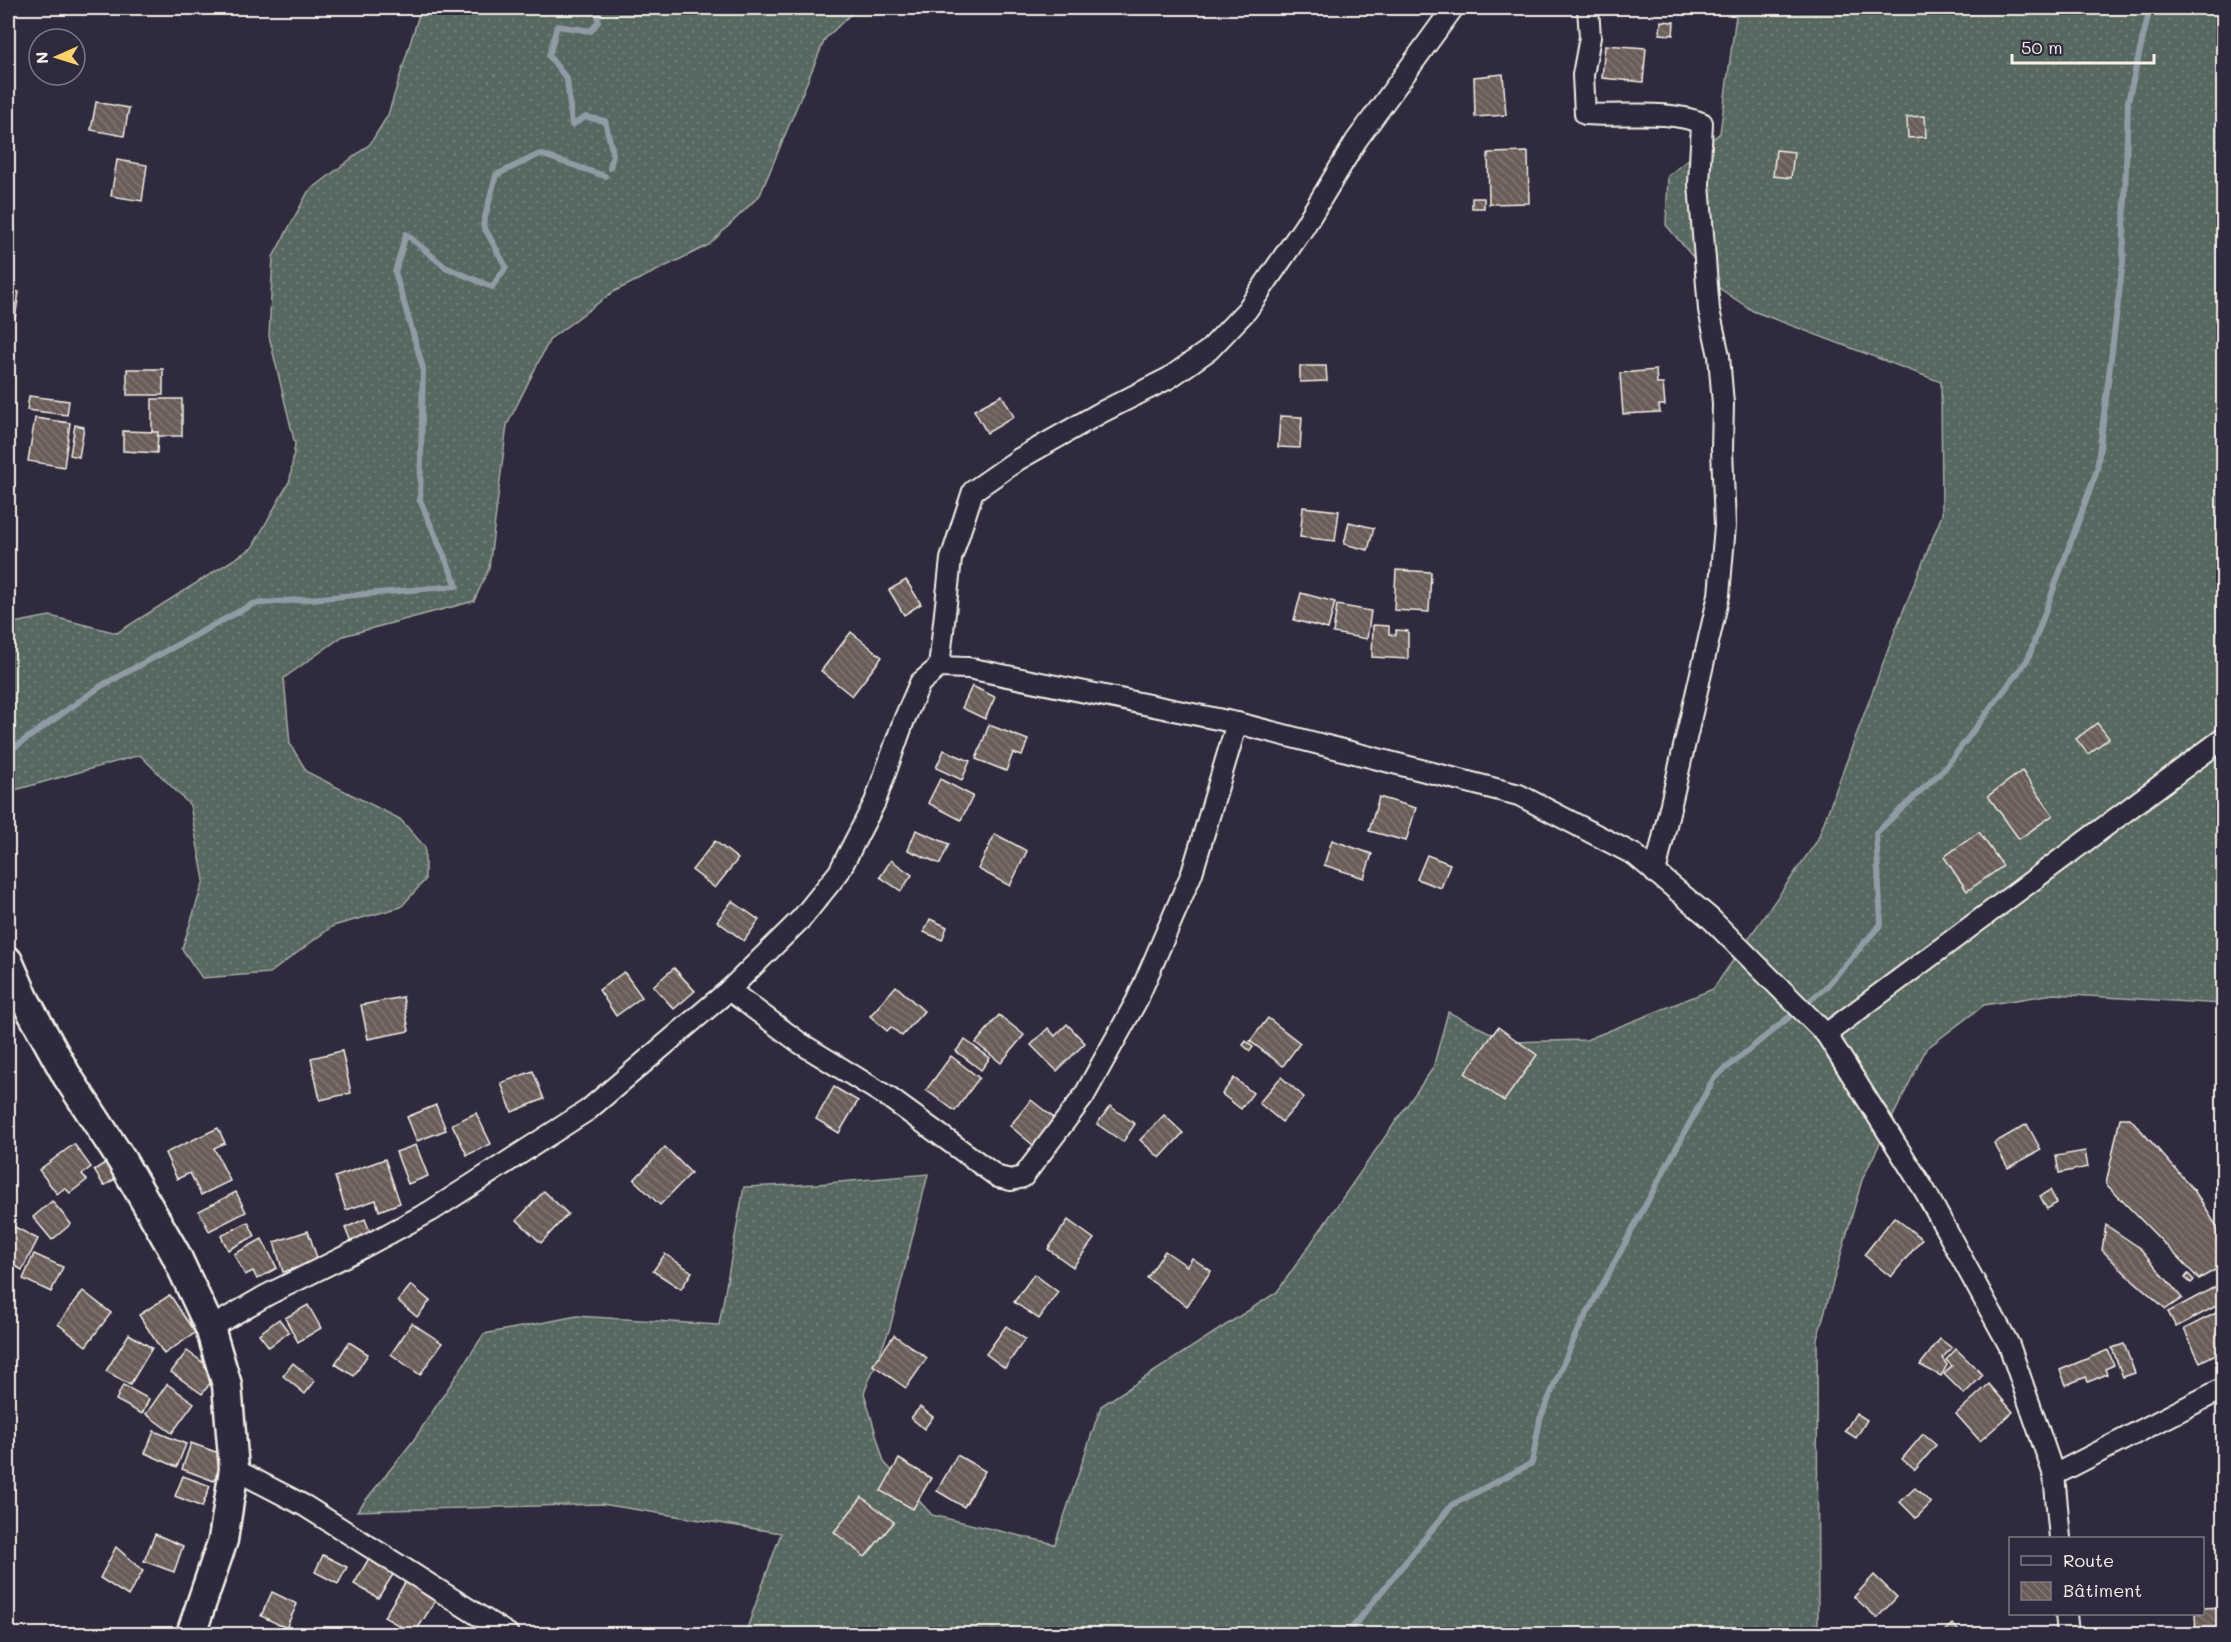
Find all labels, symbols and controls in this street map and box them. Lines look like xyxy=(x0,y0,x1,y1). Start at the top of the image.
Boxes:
north arrow xyxy=(27,27,87,87)
scale bar xyxy=(2012,27,2154,65)
text: 50 m xyxy=(2021,35,2063,59)
text: N xyxy=(31,51,52,64)
legend xyxy=(2009,1537,2204,1615)
text: Route xyxy=(2063,1548,2114,1572)
text: Bâtiment xyxy=(2063,1578,2142,1602)

